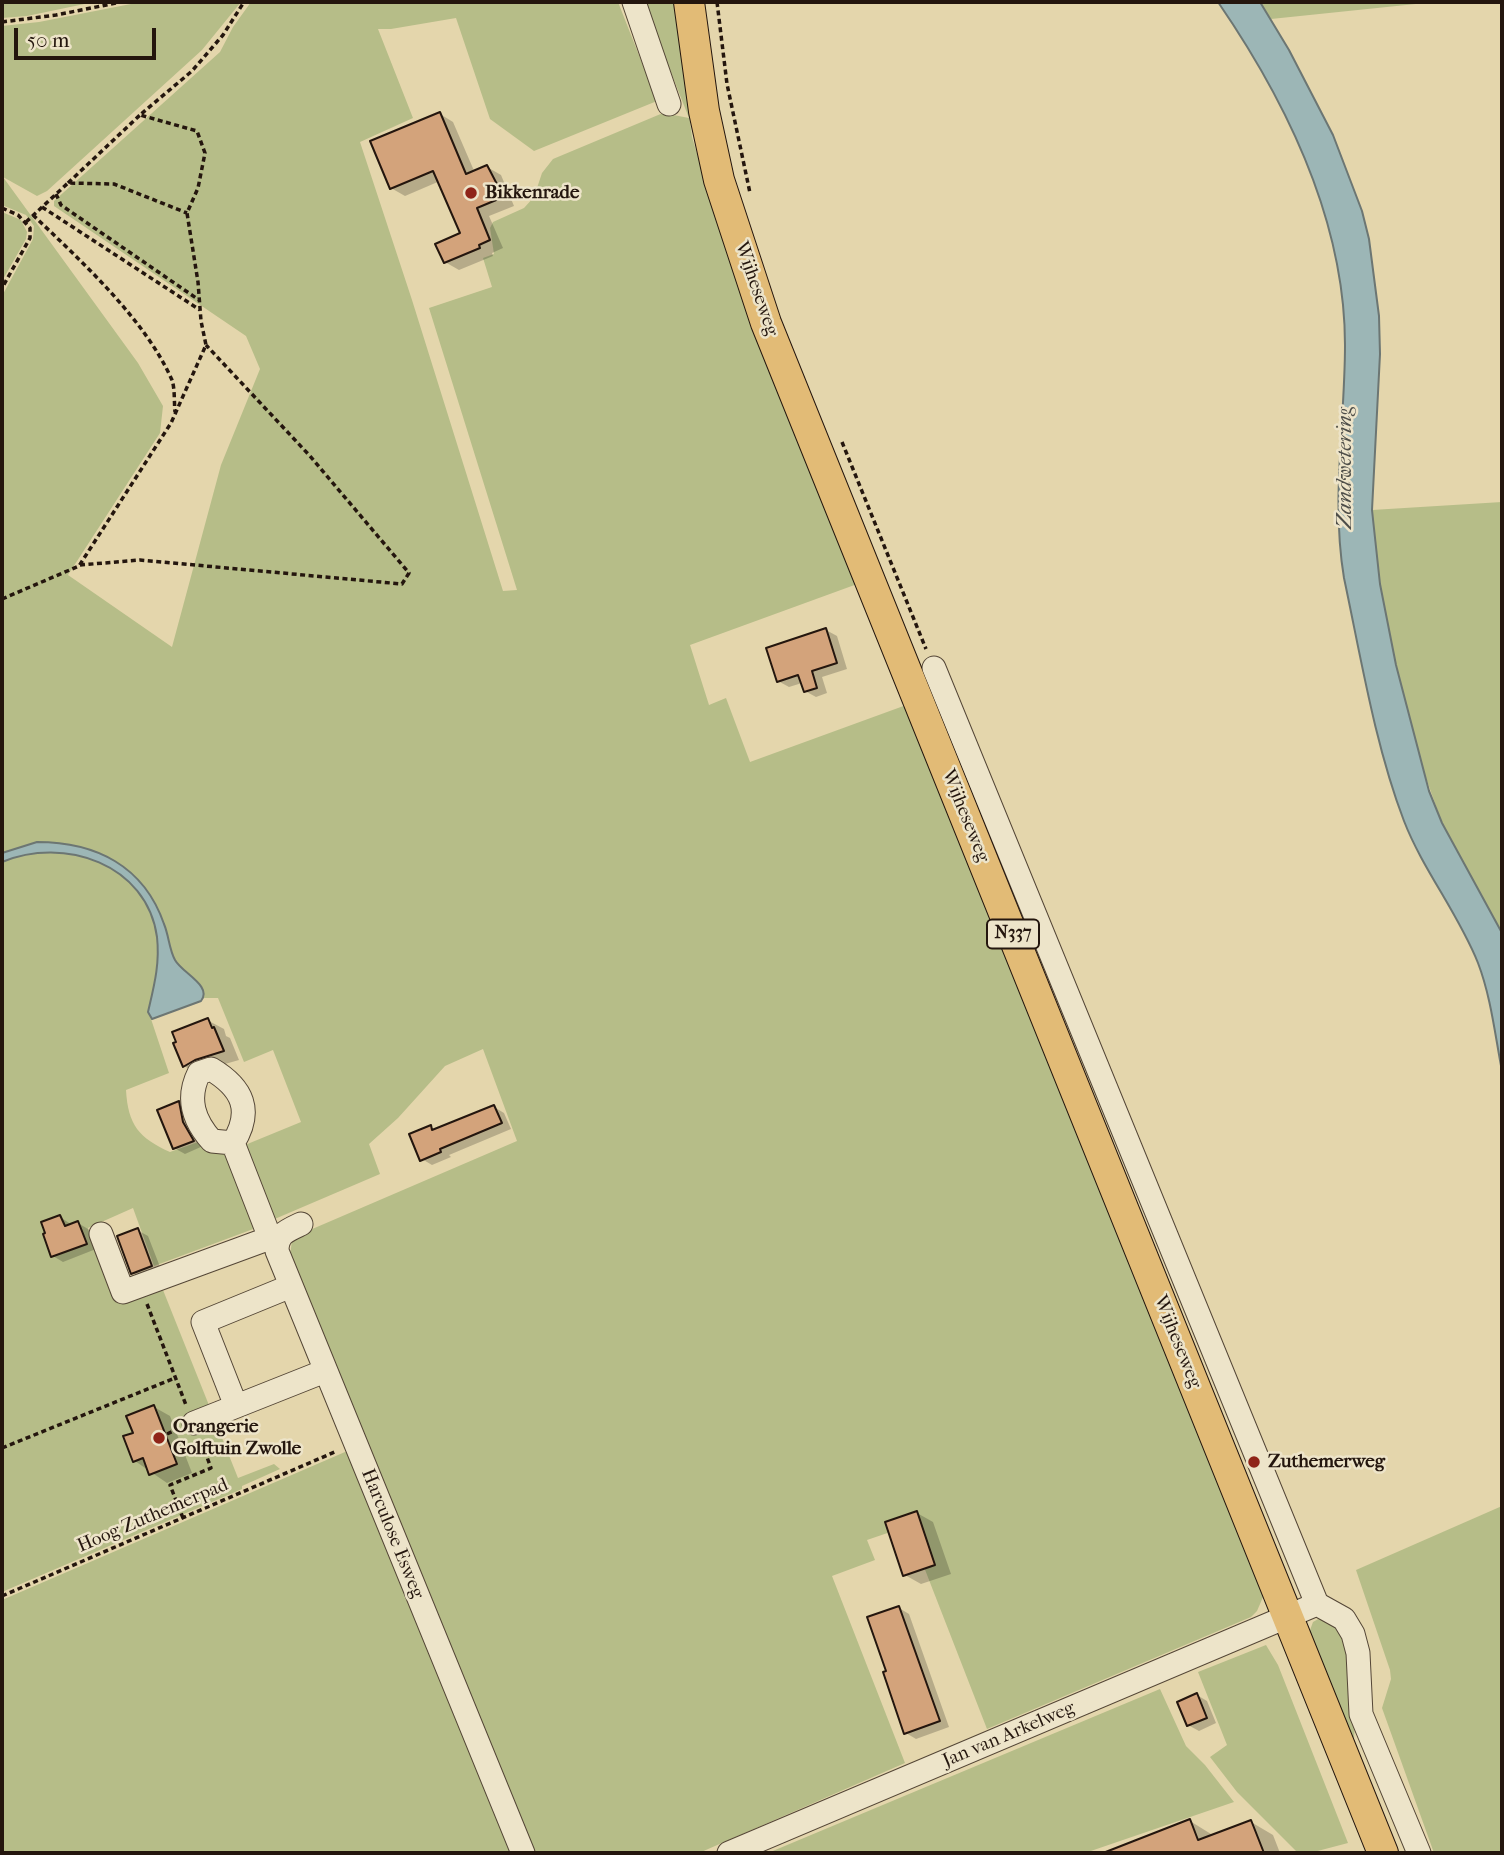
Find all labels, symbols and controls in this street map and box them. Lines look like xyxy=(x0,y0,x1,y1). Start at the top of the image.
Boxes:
scale bar xyxy=(18,14,159,58)
text: 50 m xyxy=(27,28,70,52)
place label: Bikkenrade xyxy=(485,182,579,204)
marker: Bikkenrade xyxy=(463,185,479,201)
street label: Wijheseweg xyxy=(729,239,783,339)
water label: Zandwetering xyxy=(1333,407,1359,529)
street label: Wijheseweg xyxy=(936,766,994,866)
road number: N337 xyxy=(987,919,1039,948)
street label: Wijheseweg xyxy=(1148,1292,1206,1392)
place label: Orangerie Golftuin Zwolle xyxy=(173,1416,301,1460)
marker: Orangerie Golftuin Zwolle xyxy=(151,1430,167,1446)
place label: Zuthemerweg xyxy=(1268,1451,1385,1473)
marker: Zuthemerweg xyxy=(1246,1454,1262,1470)
street label: Harculose Esweg xyxy=(356,1466,428,1602)
street label: Hoog Zuthemerpad xyxy=(74,1474,232,1558)
street label: Jan van Arkelweg xyxy=(940,1697,1078,1773)

